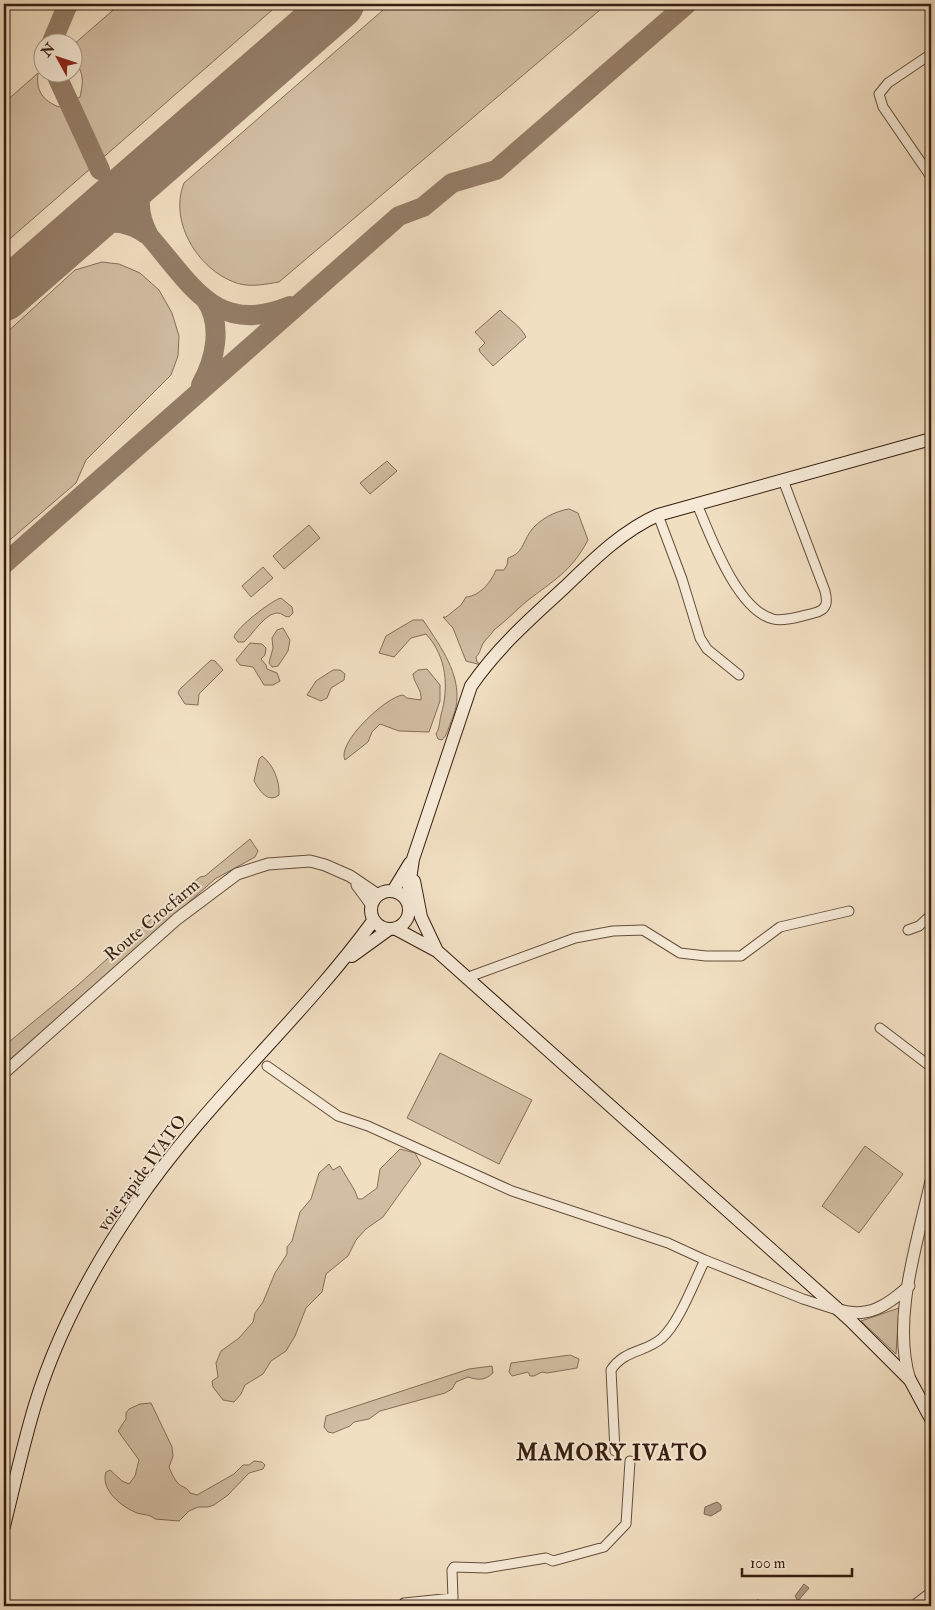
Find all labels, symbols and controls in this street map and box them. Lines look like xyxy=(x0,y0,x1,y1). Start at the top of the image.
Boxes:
north arrow xyxy=(32,32,82,82)
text: N xyxy=(37,39,59,61)
street label: Route Crocfarm xyxy=(100,873,204,966)
street label: voie rapide IVATO xyxy=(91,1110,192,1236)
district label: MAMORY IVATO xyxy=(515,1439,708,1467)
scale bar xyxy=(742,1545,852,1577)
text: 100 m xyxy=(750,1554,786,1573)

